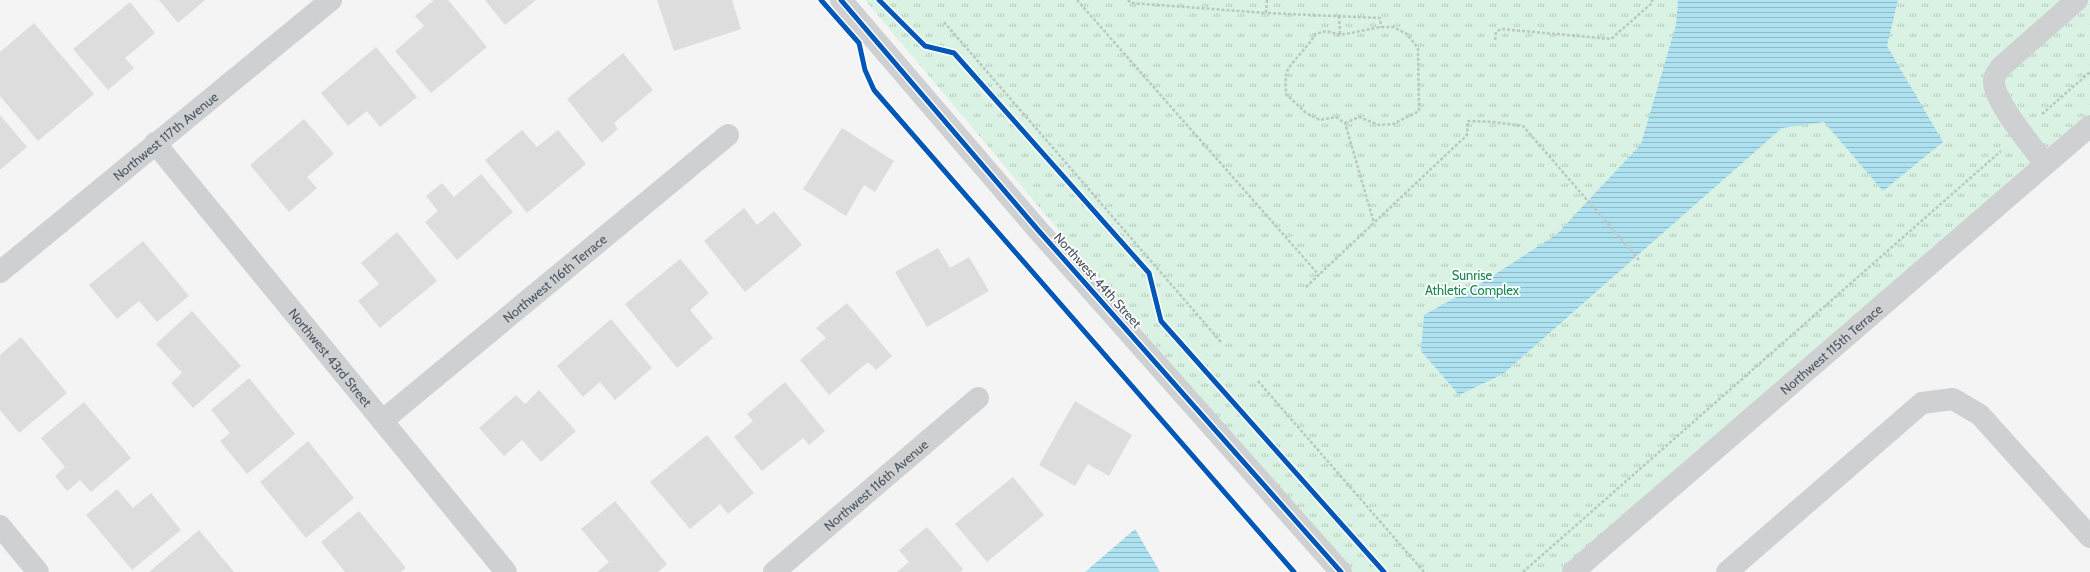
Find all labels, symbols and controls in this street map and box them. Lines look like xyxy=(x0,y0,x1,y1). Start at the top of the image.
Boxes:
street label: Northwest 117th Avenue xyxy=(110,88,221,184)
street label: Northwest 44th Street xyxy=(1051,229,1146,332)
street label: Northwest 116th Terrace xyxy=(499,230,610,326)
park label: Sunrise Athletic Complex xyxy=(1425,267,1520,298)
street label: Northwest 115th Terrace xyxy=(1777,301,1886,398)
street label: Northwest 43rd Street xyxy=(285,305,376,410)
street label: Northwest 116th Avenue xyxy=(821,436,932,534)

